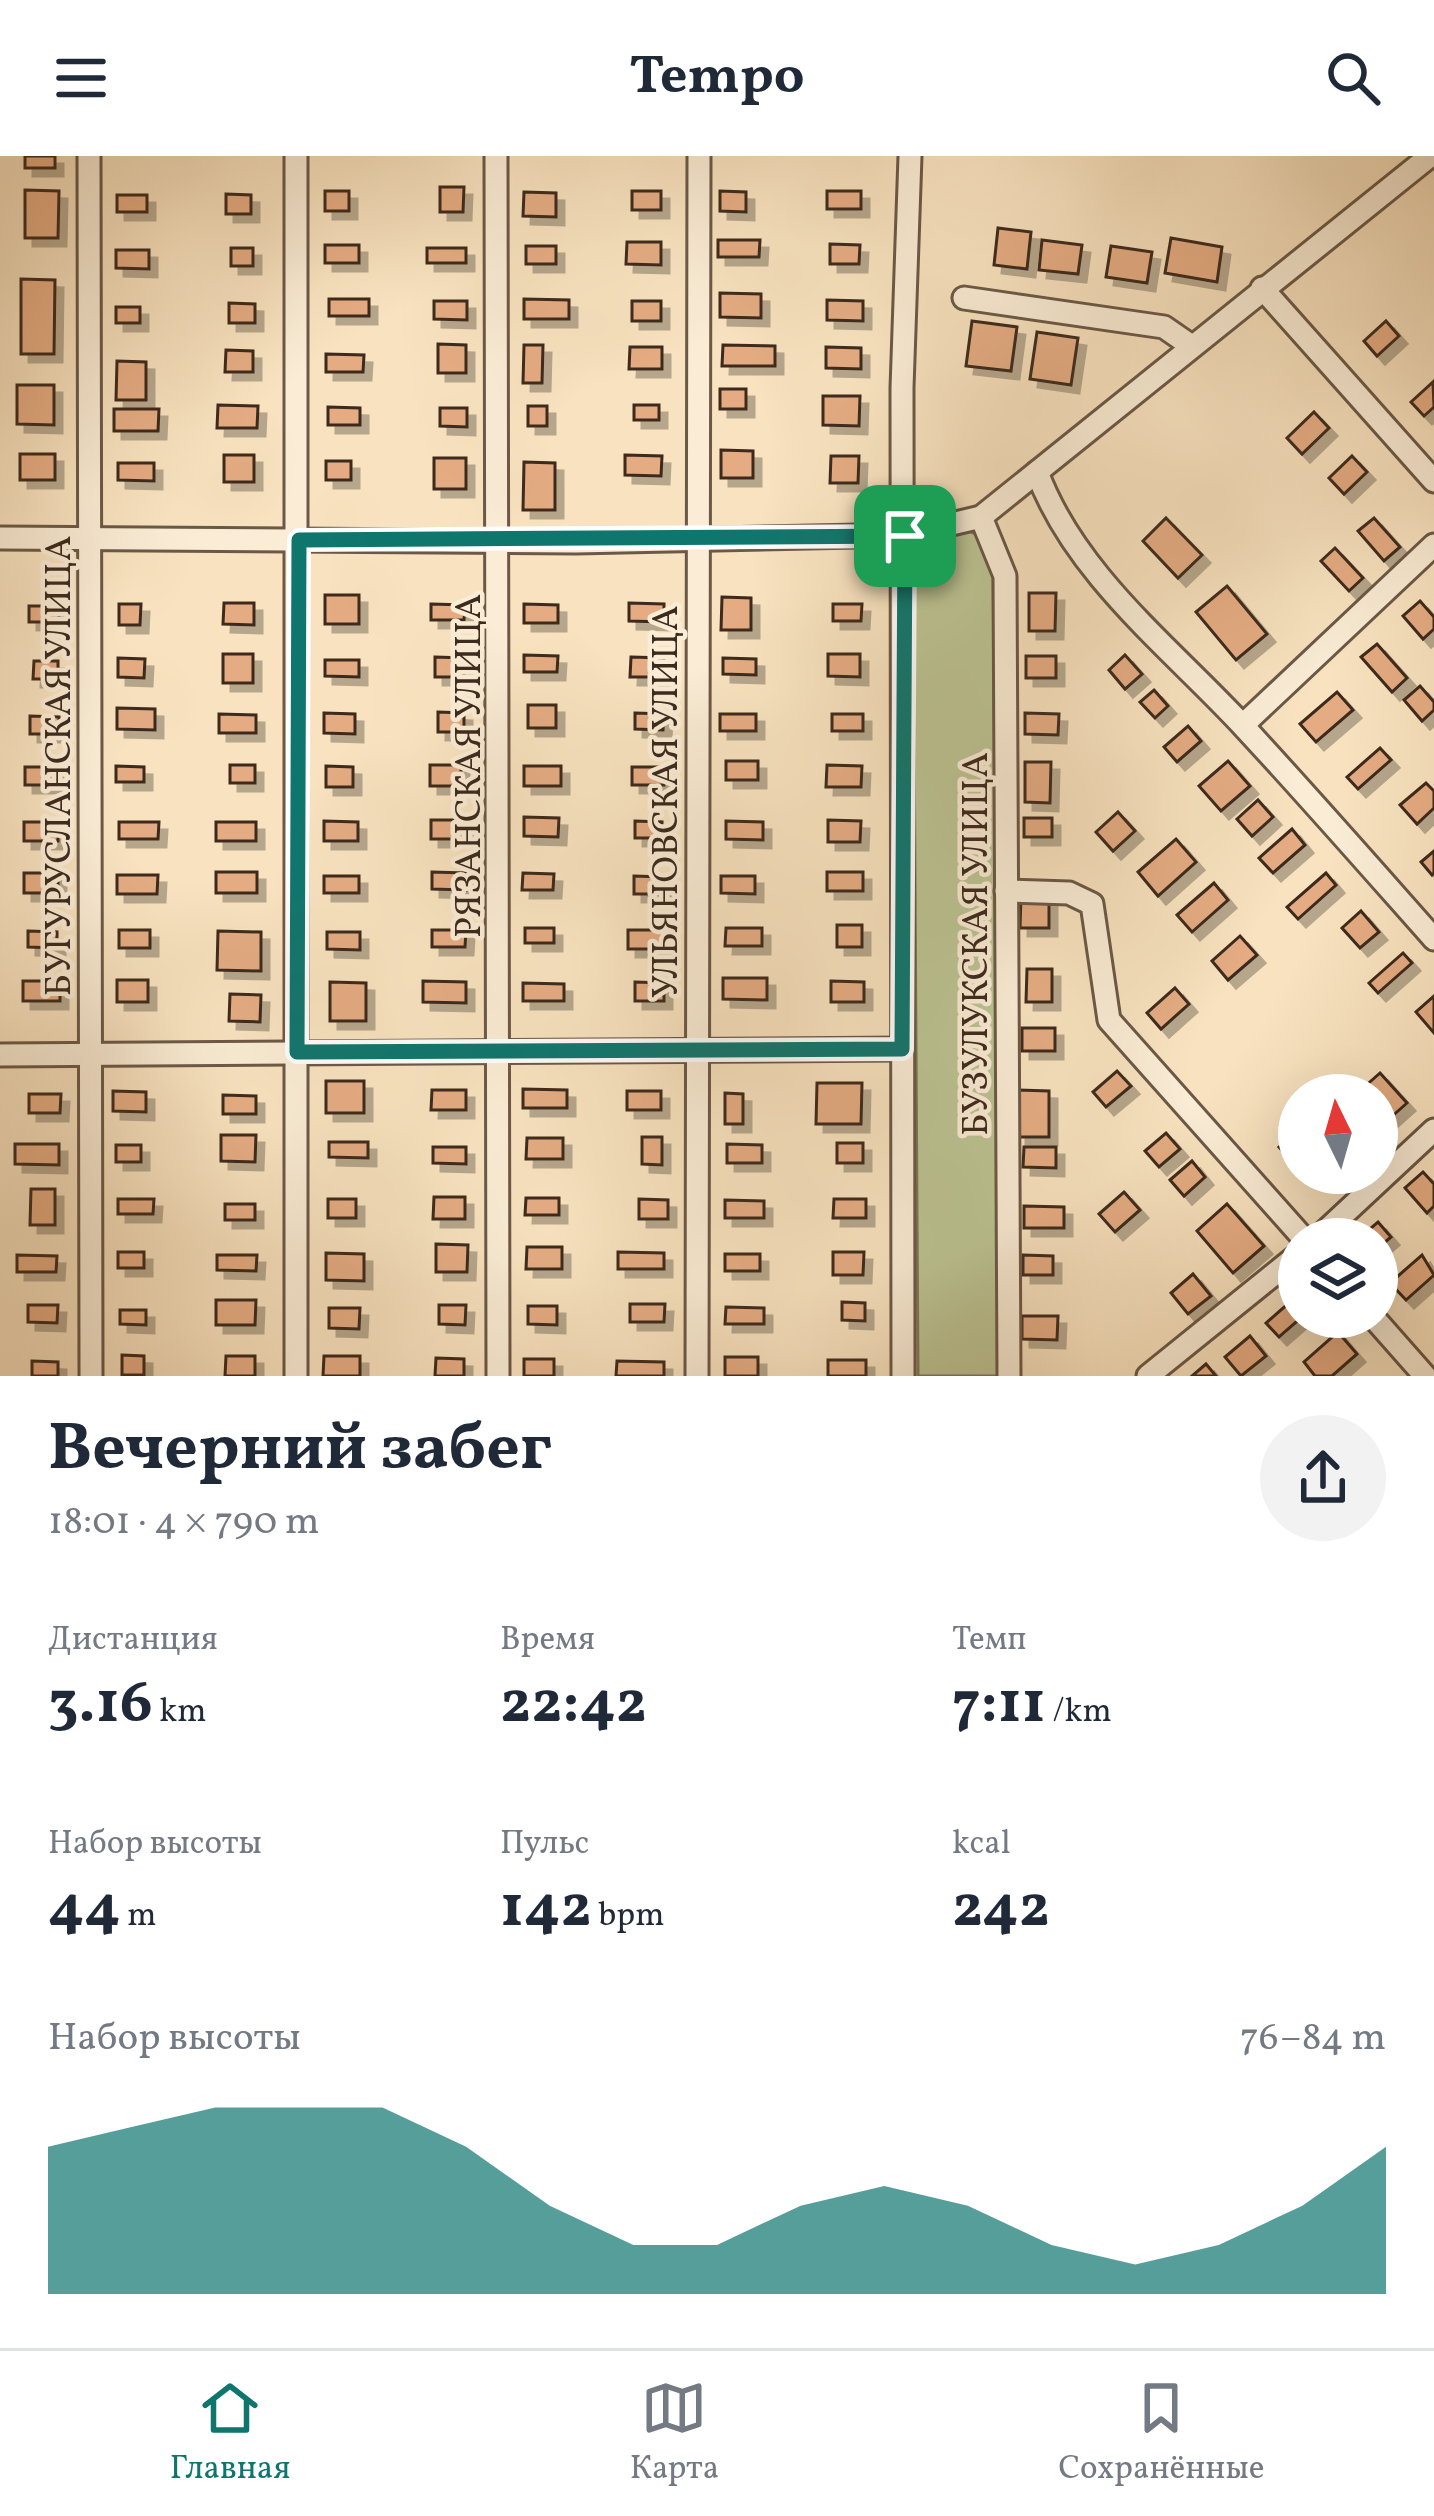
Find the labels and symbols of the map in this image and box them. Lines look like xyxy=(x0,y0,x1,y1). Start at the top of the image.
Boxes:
pin xyxy=(854,485,956,587)
street label: БУГУРУСЛАНСКАЯ УЛИЦА xyxy=(36,536,86,996)
street label: РЯЗАНСКАЯ УЛИЦА xyxy=(446,594,496,938)
street label: УЛЬЯНОВСКАЯ УЛИЦА xyxy=(643,606,693,998)
street label: БУЗУЛУКСКАЯ УЛИЦА xyxy=(953,752,1003,1136)
north arrow xyxy=(1278,1074,1398,1194)

